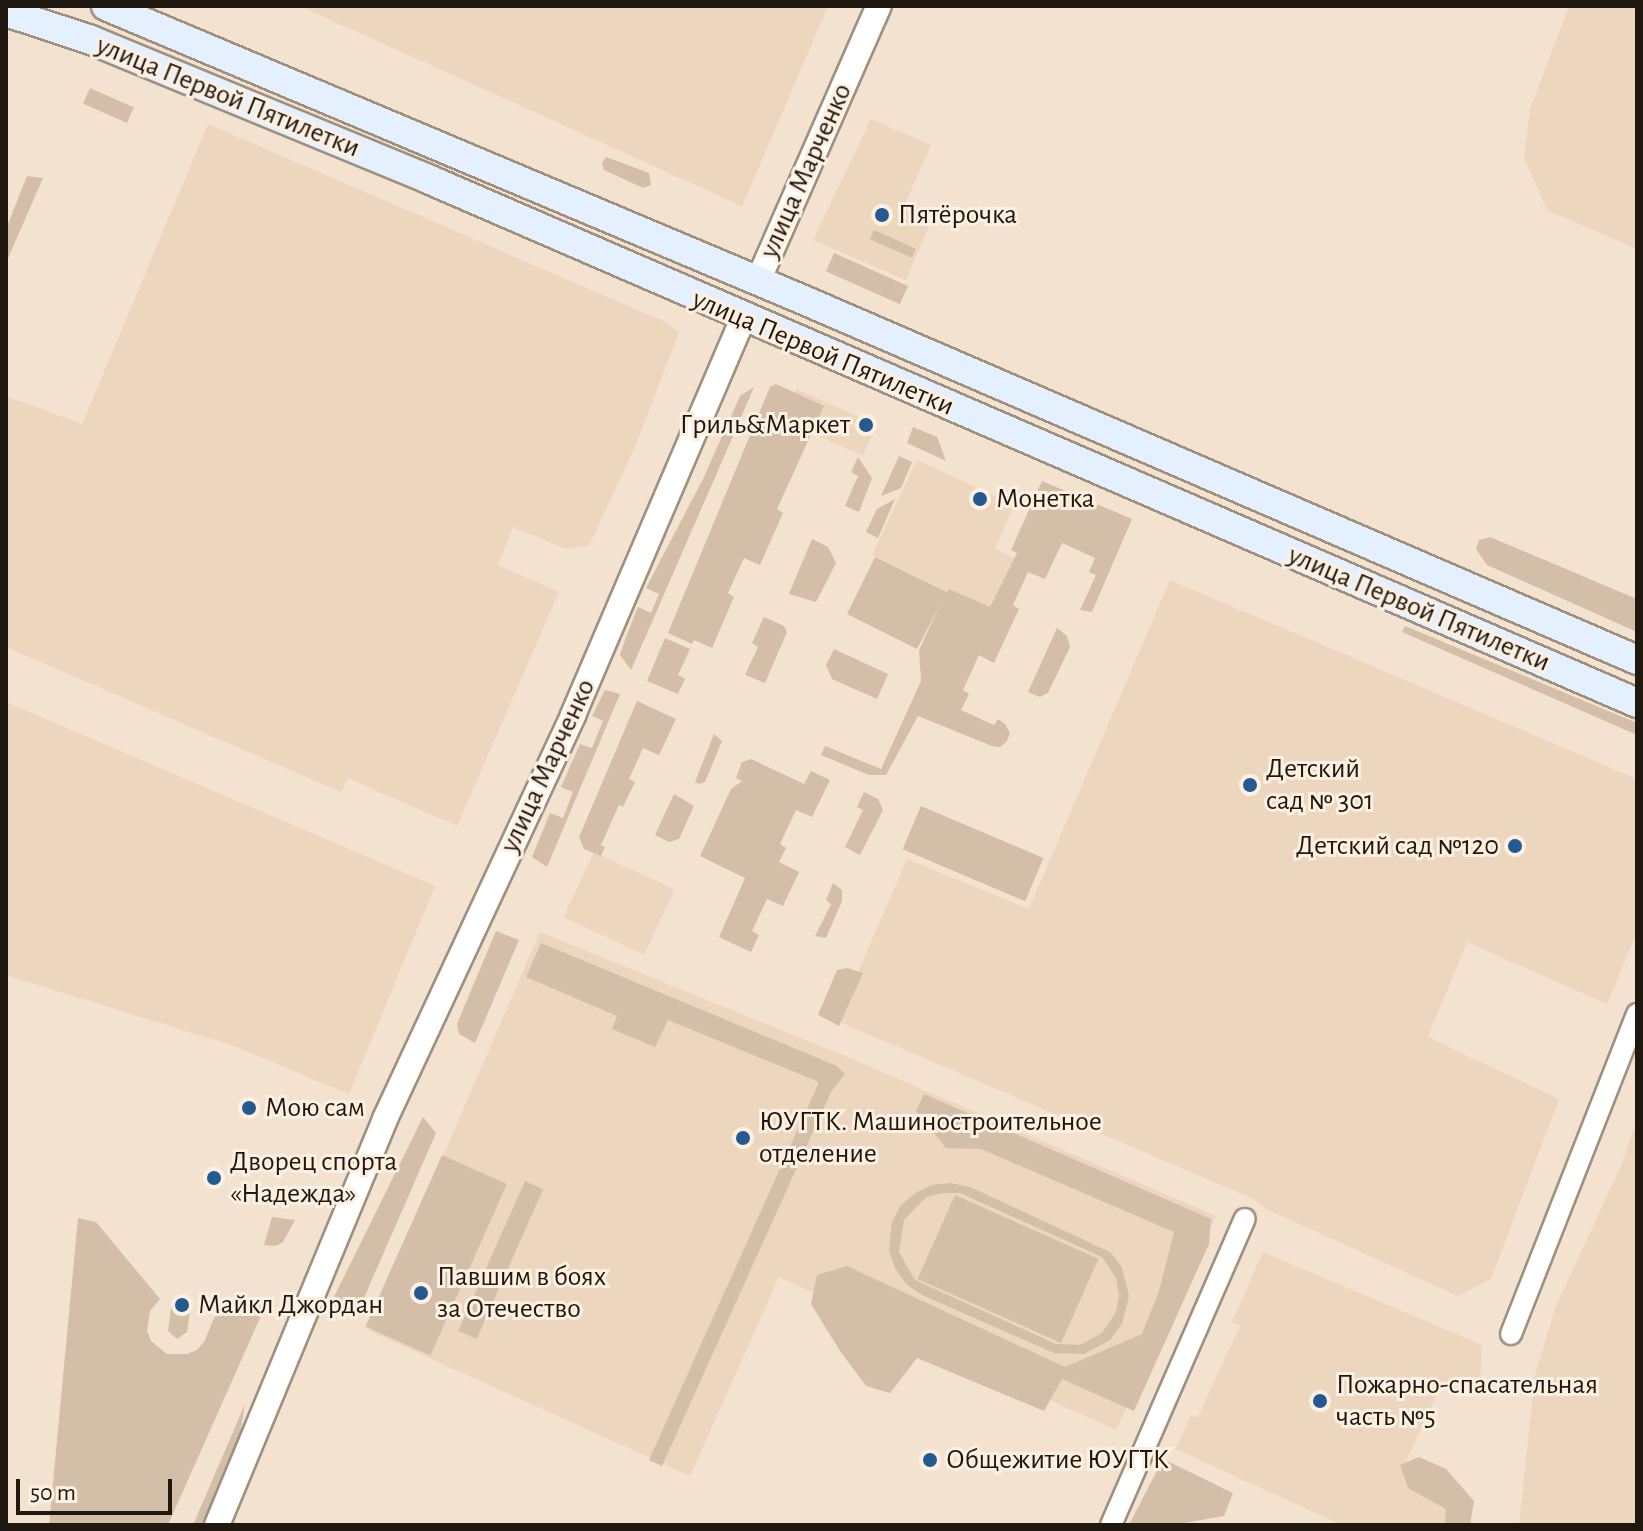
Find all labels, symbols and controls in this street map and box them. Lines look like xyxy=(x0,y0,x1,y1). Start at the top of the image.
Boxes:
street label: улица Первой Пятилетки xyxy=(91,29,365,165)
street label: улица Марченко xyxy=(753,79,859,263)
place label: Пятёрочка xyxy=(898,198,1017,232)
marker: Пятёрочка xyxy=(873,206,891,224)
street label: улица Первой Пятилетки xyxy=(687,283,959,423)
place label: Гриль&Маркет xyxy=(680,408,850,442)
marker: Гриль&Маркет xyxy=(857,416,875,434)
place label: Монетка xyxy=(996,482,1095,516)
marker: Монетка xyxy=(971,490,989,508)
street label: улица Первой Пятилетки xyxy=(1283,539,1555,679)
street label: улица Марченко xyxy=(493,674,603,858)
place label: Детский сад № 301 xyxy=(1266,752,1374,818)
marker: Детский сад № 301 xyxy=(1241,776,1259,794)
place label: Детский сад №120 xyxy=(1296,829,1499,863)
marker: Детский сад №120 xyxy=(1506,837,1524,855)
place label: Мою сам xyxy=(265,1091,365,1125)
marker: Мою сам xyxy=(240,1099,258,1117)
place label: ЮУГТК. Машиностроительное отделение xyxy=(759,1105,1102,1171)
marker: ЮУГТК. Машиностроительное отделение xyxy=(734,1129,752,1147)
place label: Дворец спорта «Надежда» xyxy=(230,1145,397,1211)
marker: Дворец спорта «Надежда» xyxy=(205,1169,223,1187)
place label: Павшим в боях за Отечество xyxy=(437,1260,606,1326)
marker: Павшим в боях за Отечество xyxy=(412,1284,430,1302)
place label: Майкл Джордан xyxy=(198,1288,383,1322)
marker: Майкл Джордан xyxy=(173,1296,191,1314)
place label: Пожарно-спасательная часть №5 xyxy=(1336,1368,1598,1434)
marker: Пожарно-спасательная часть №5 xyxy=(1311,1392,1329,1410)
place label: Общежитие ЮУГТК xyxy=(946,1443,1169,1477)
marker: Общежитие ЮУГТК xyxy=(921,1451,939,1469)
scale bar xyxy=(20,1463,176,1513)
text: 50 m xyxy=(30,1481,76,1505)

